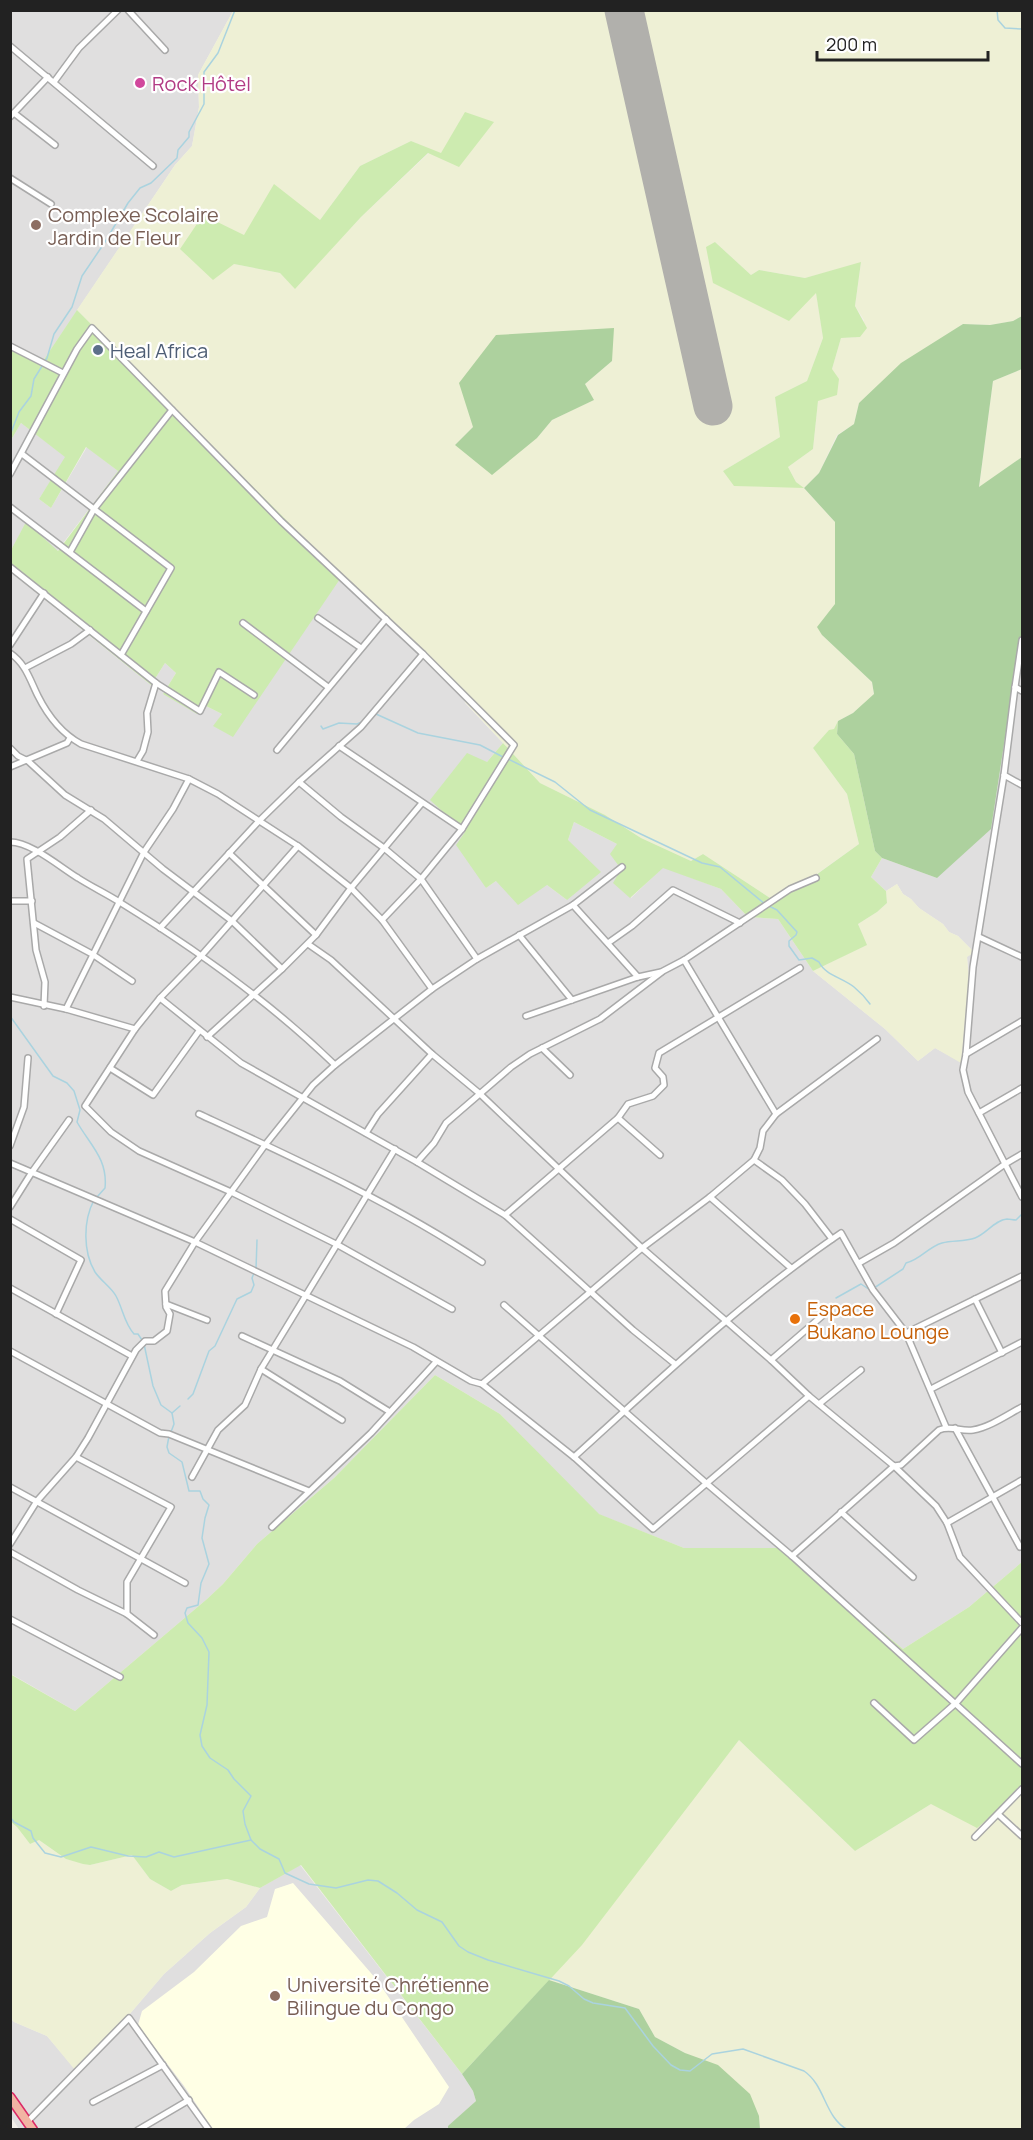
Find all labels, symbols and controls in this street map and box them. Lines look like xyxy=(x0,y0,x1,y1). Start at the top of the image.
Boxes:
scale bar xyxy=(817,24,988,62)
text: 200 m xyxy=(826,32,877,56)
place label: Rock Hôtel xyxy=(152,70,251,97)
marker: Rock Hôtel xyxy=(133,76,147,90)
place label: Complexe Scolaire Jardin de Fleur xyxy=(48,201,219,251)
marker: Complexe Scolaire Jardin de Fleur xyxy=(29,218,43,232)
place label: Heal Africa xyxy=(110,337,208,364)
marker: Heal Africa xyxy=(91,343,105,357)
place label: Espace Bukano Lounge xyxy=(807,1295,949,1345)
marker: Espace Bukano Lounge xyxy=(788,1312,802,1326)
place label: Université Chrétienne Bilingue du Congo xyxy=(287,1971,489,2021)
marker: Université Chrétienne Bilingue du Congo xyxy=(268,1989,282,2003)

